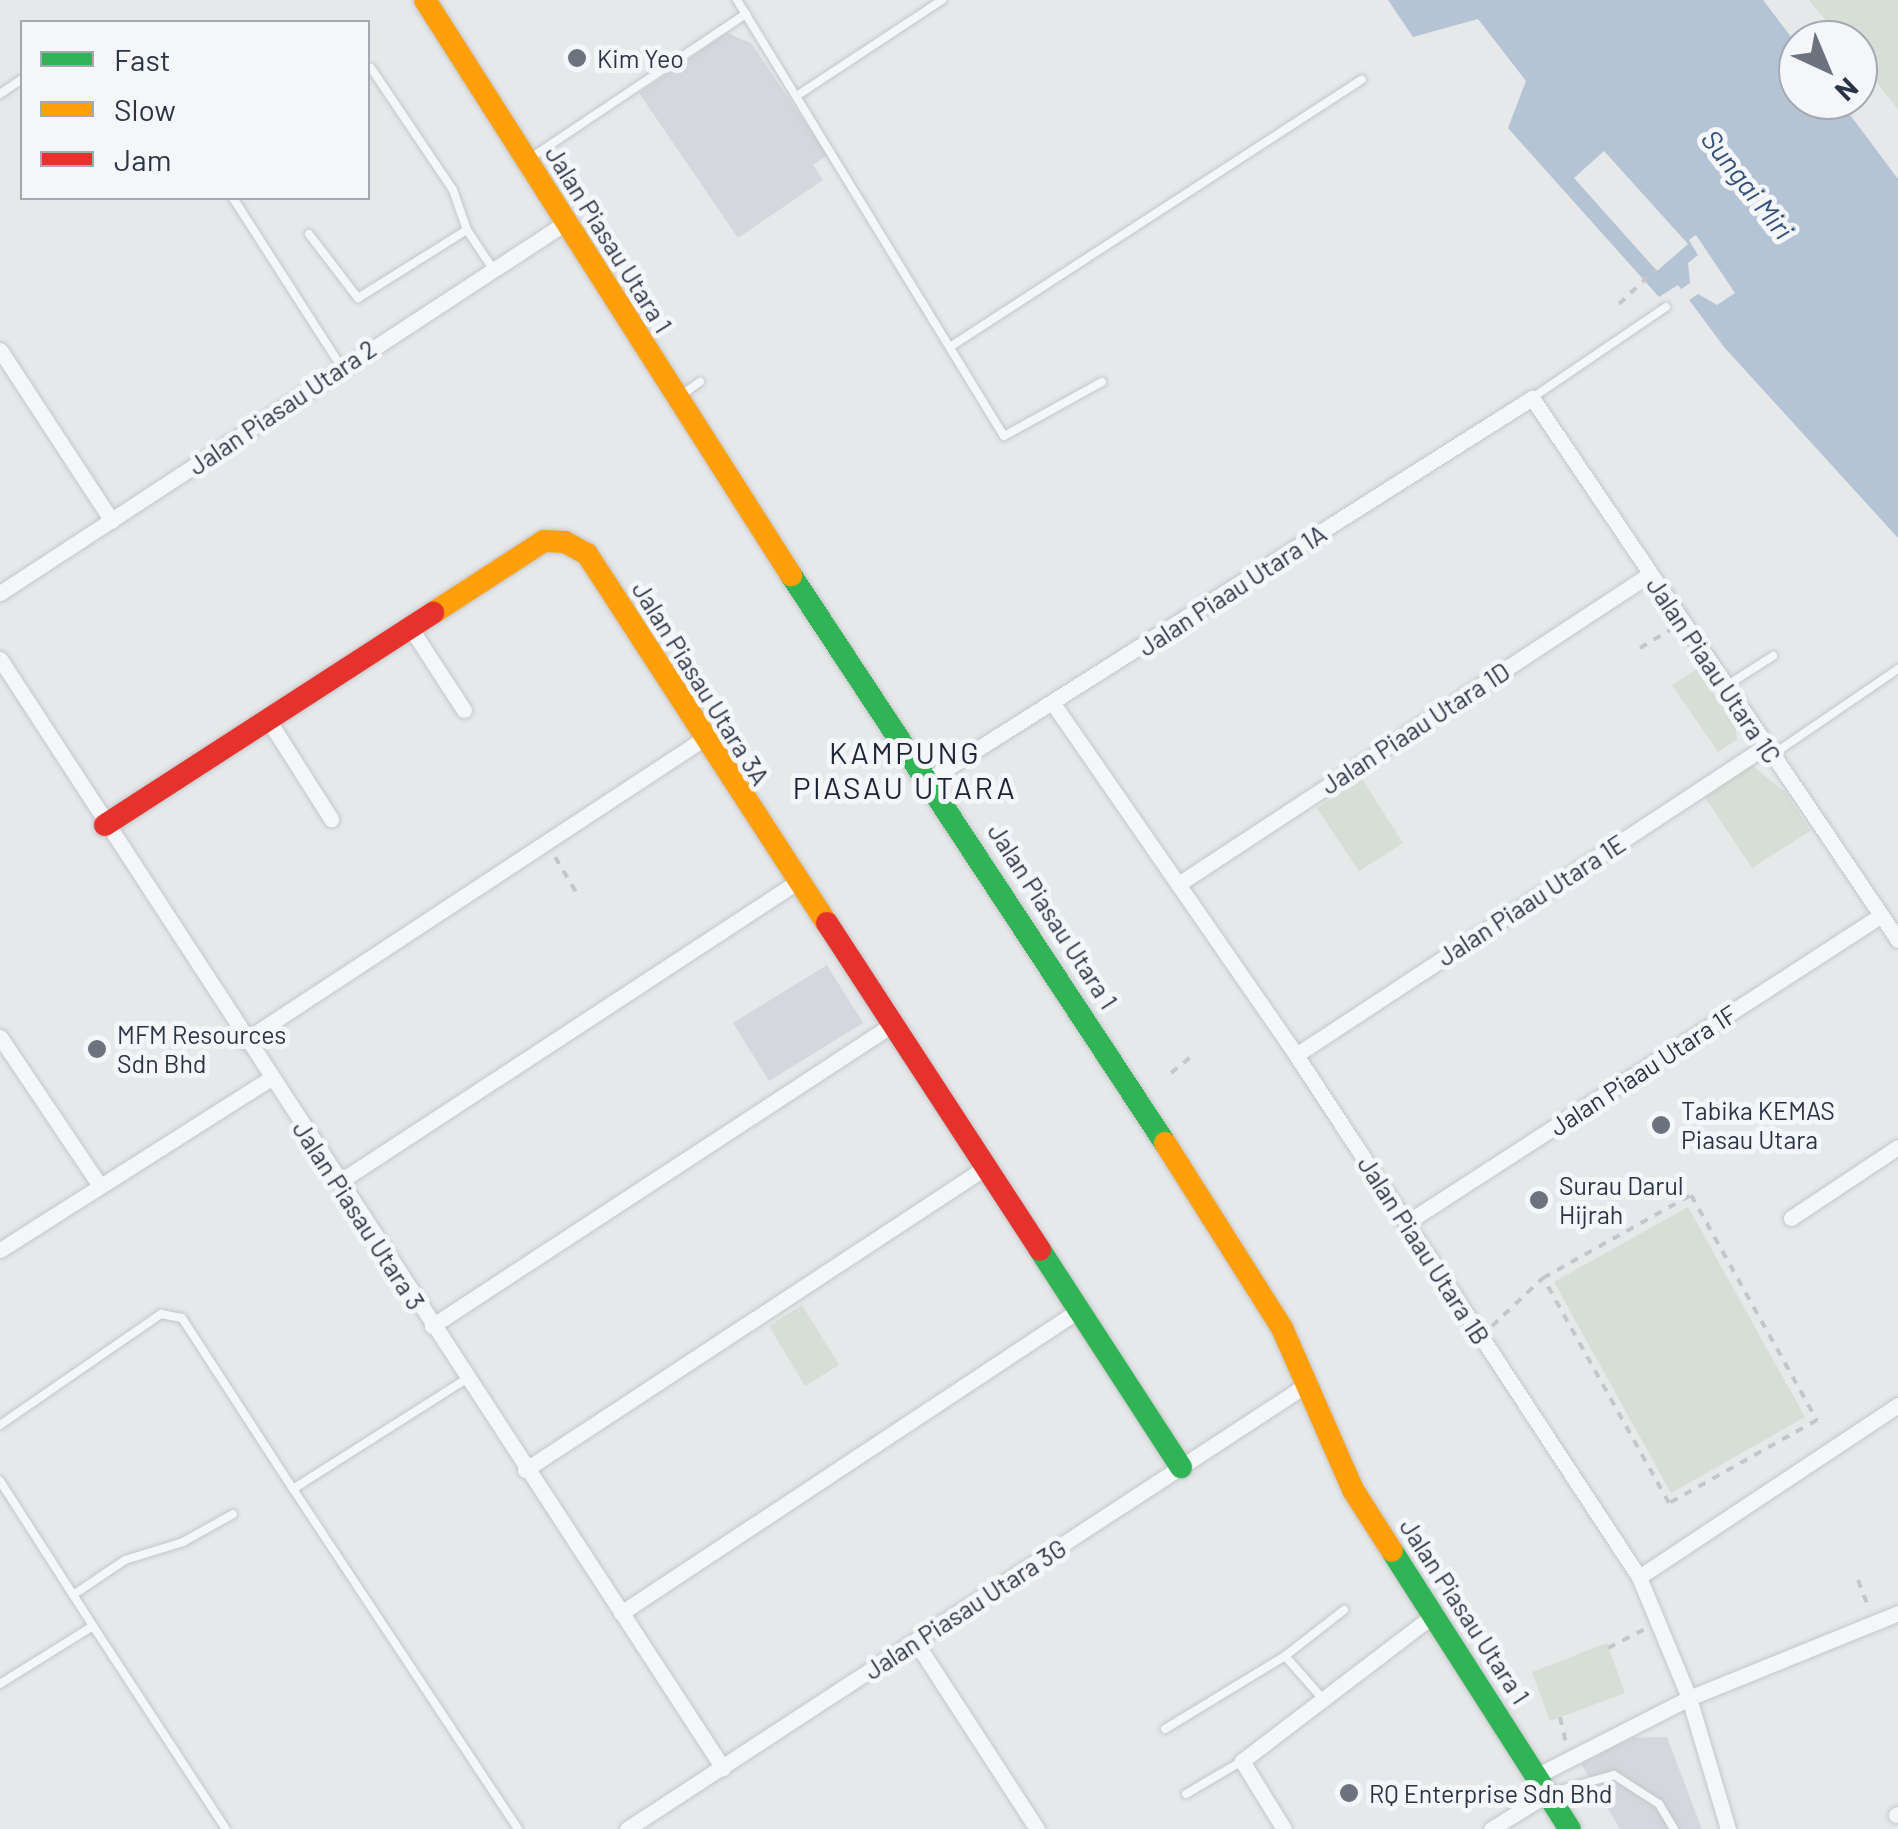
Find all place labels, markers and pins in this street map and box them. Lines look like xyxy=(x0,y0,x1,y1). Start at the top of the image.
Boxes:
place label: Kim Yeo xyxy=(597,43,684,73)
marker: Kim Yeo xyxy=(566,47,588,69)
place label: MFM Resources Sdn Bhd xyxy=(117,1020,286,1079)
marker: MFM Resources Sdn Bhd xyxy=(86,1038,108,1060)
place label: Tabika KEMAS Piasau Utara xyxy=(1681,1096,1835,1155)
marker: Tabika KEMAS Piasau Utara xyxy=(1650,1114,1672,1136)
place label: Surau Darul Hijrah xyxy=(1559,1171,1684,1230)
marker: Surau Darul Hijrah xyxy=(1528,1189,1550,1211)
place label: RQ Enterprise Sdn Bhd xyxy=(1369,1778,1612,1808)
marker: RQ Enterprise Sdn Bhd xyxy=(1338,1782,1360,1804)

